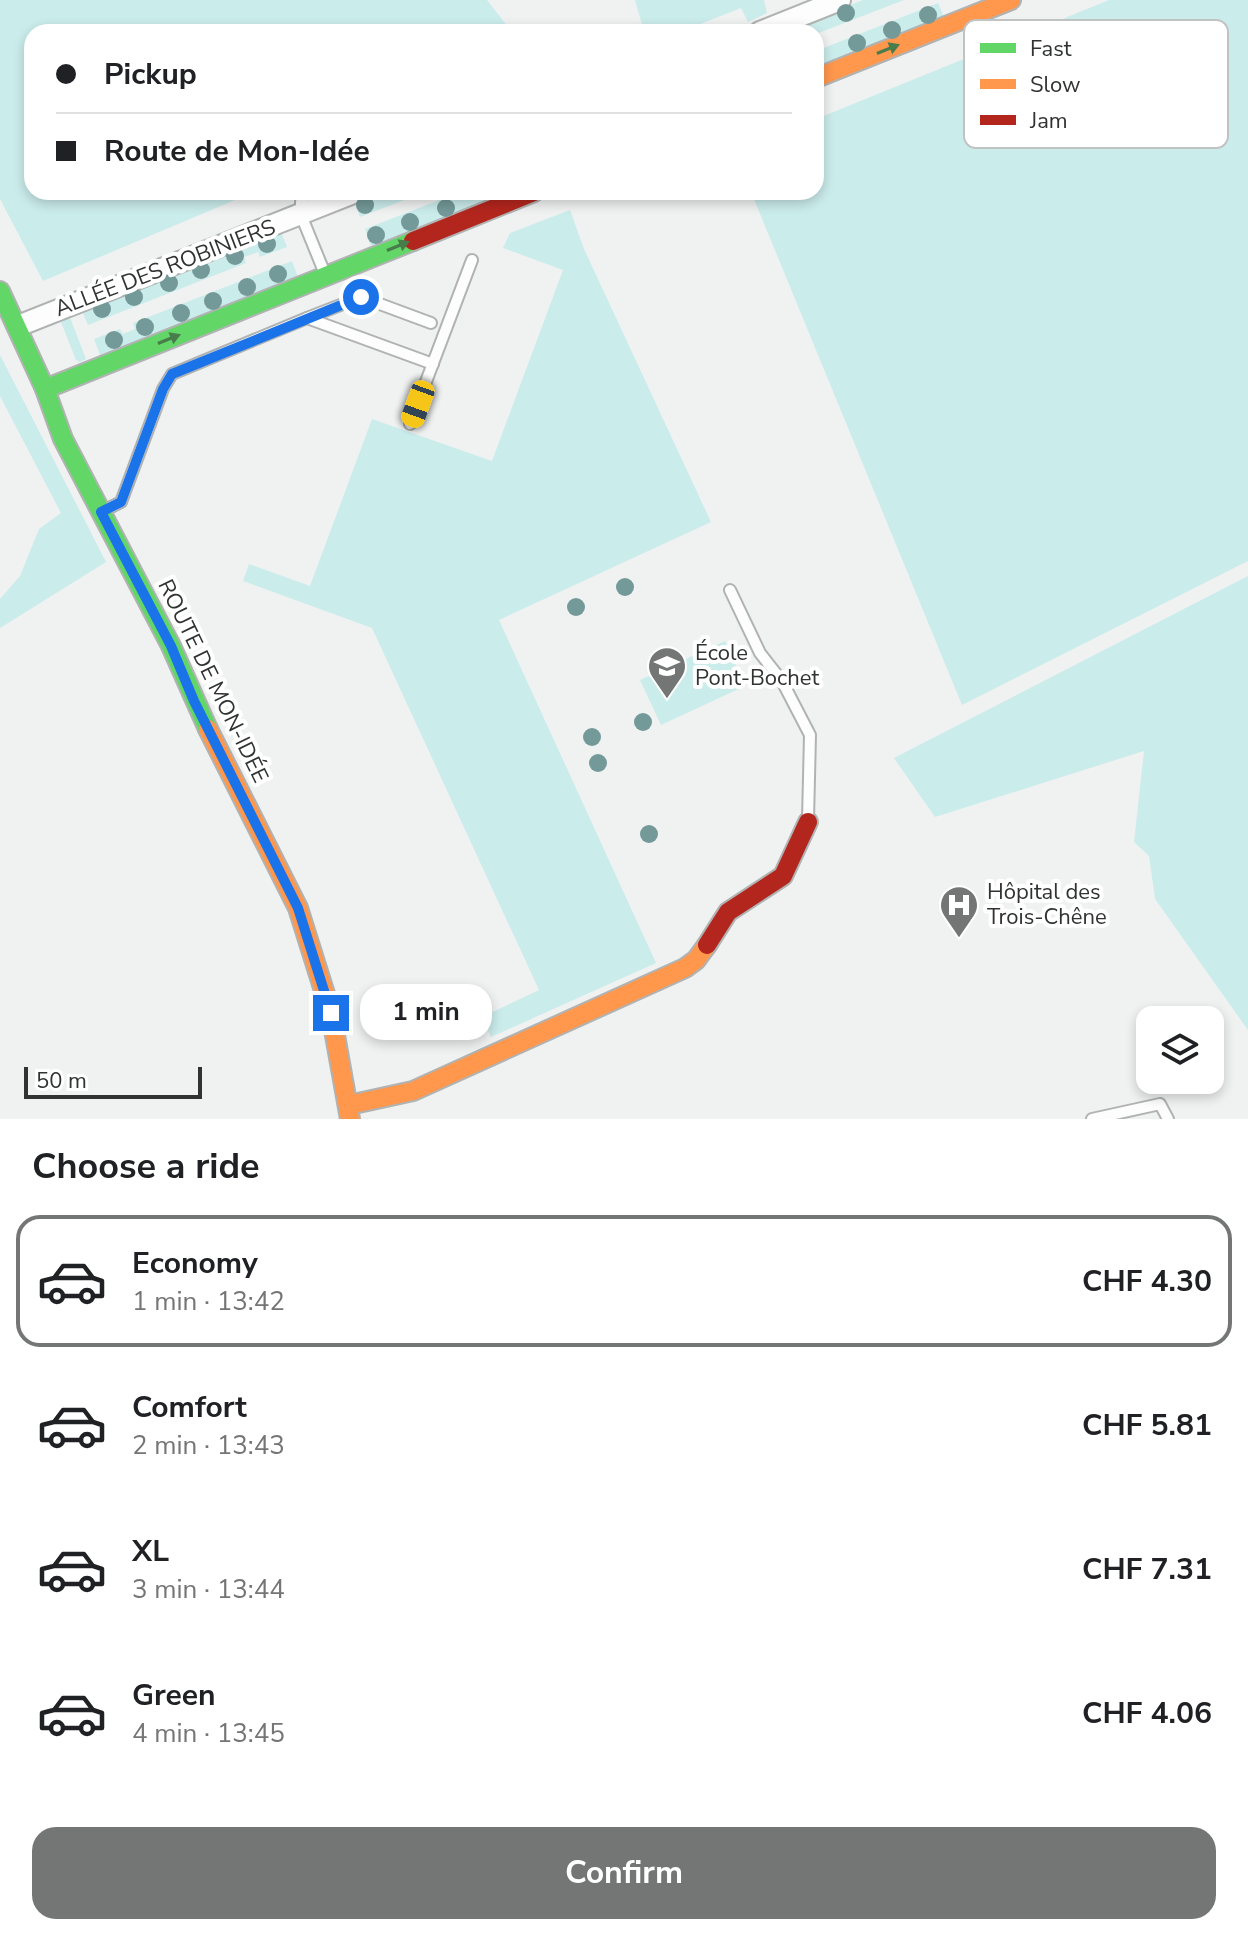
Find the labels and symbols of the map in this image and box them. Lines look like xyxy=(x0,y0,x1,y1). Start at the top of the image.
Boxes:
legend xyxy=(964,20,1228,148)
text: Fast xyxy=(1030,34,1072,64)
one-way arrow xyxy=(876,42,900,55)
text: Slow xyxy=(1030,70,1081,100)
text: Jam xyxy=(1029,106,1068,136)
street label: ALLÉE DES ROBINIERS xyxy=(50,212,280,324)
one-way arrow xyxy=(386,239,410,252)
route start xyxy=(343,279,379,315)
one-way arrow xyxy=(157,332,181,345)
car xyxy=(399,377,437,431)
street label: ROUTE DE MON-IDÉE xyxy=(151,574,275,788)
place label: École Pont-Bochet xyxy=(695,638,819,693)
school or university icon: École Pont-Bochet xyxy=(646,645,688,700)
place label: Hôpital des Trois-Chêne xyxy=(987,877,1107,932)
hospital icon: Hôpital des Trois-Chêne xyxy=(938,884,980,939)
callout: 1 min xyxy=(359,985,491,1041)
route end xyxy=(313,995,349,1031)
scale bar xyxy=(24,1063,202,1099)

